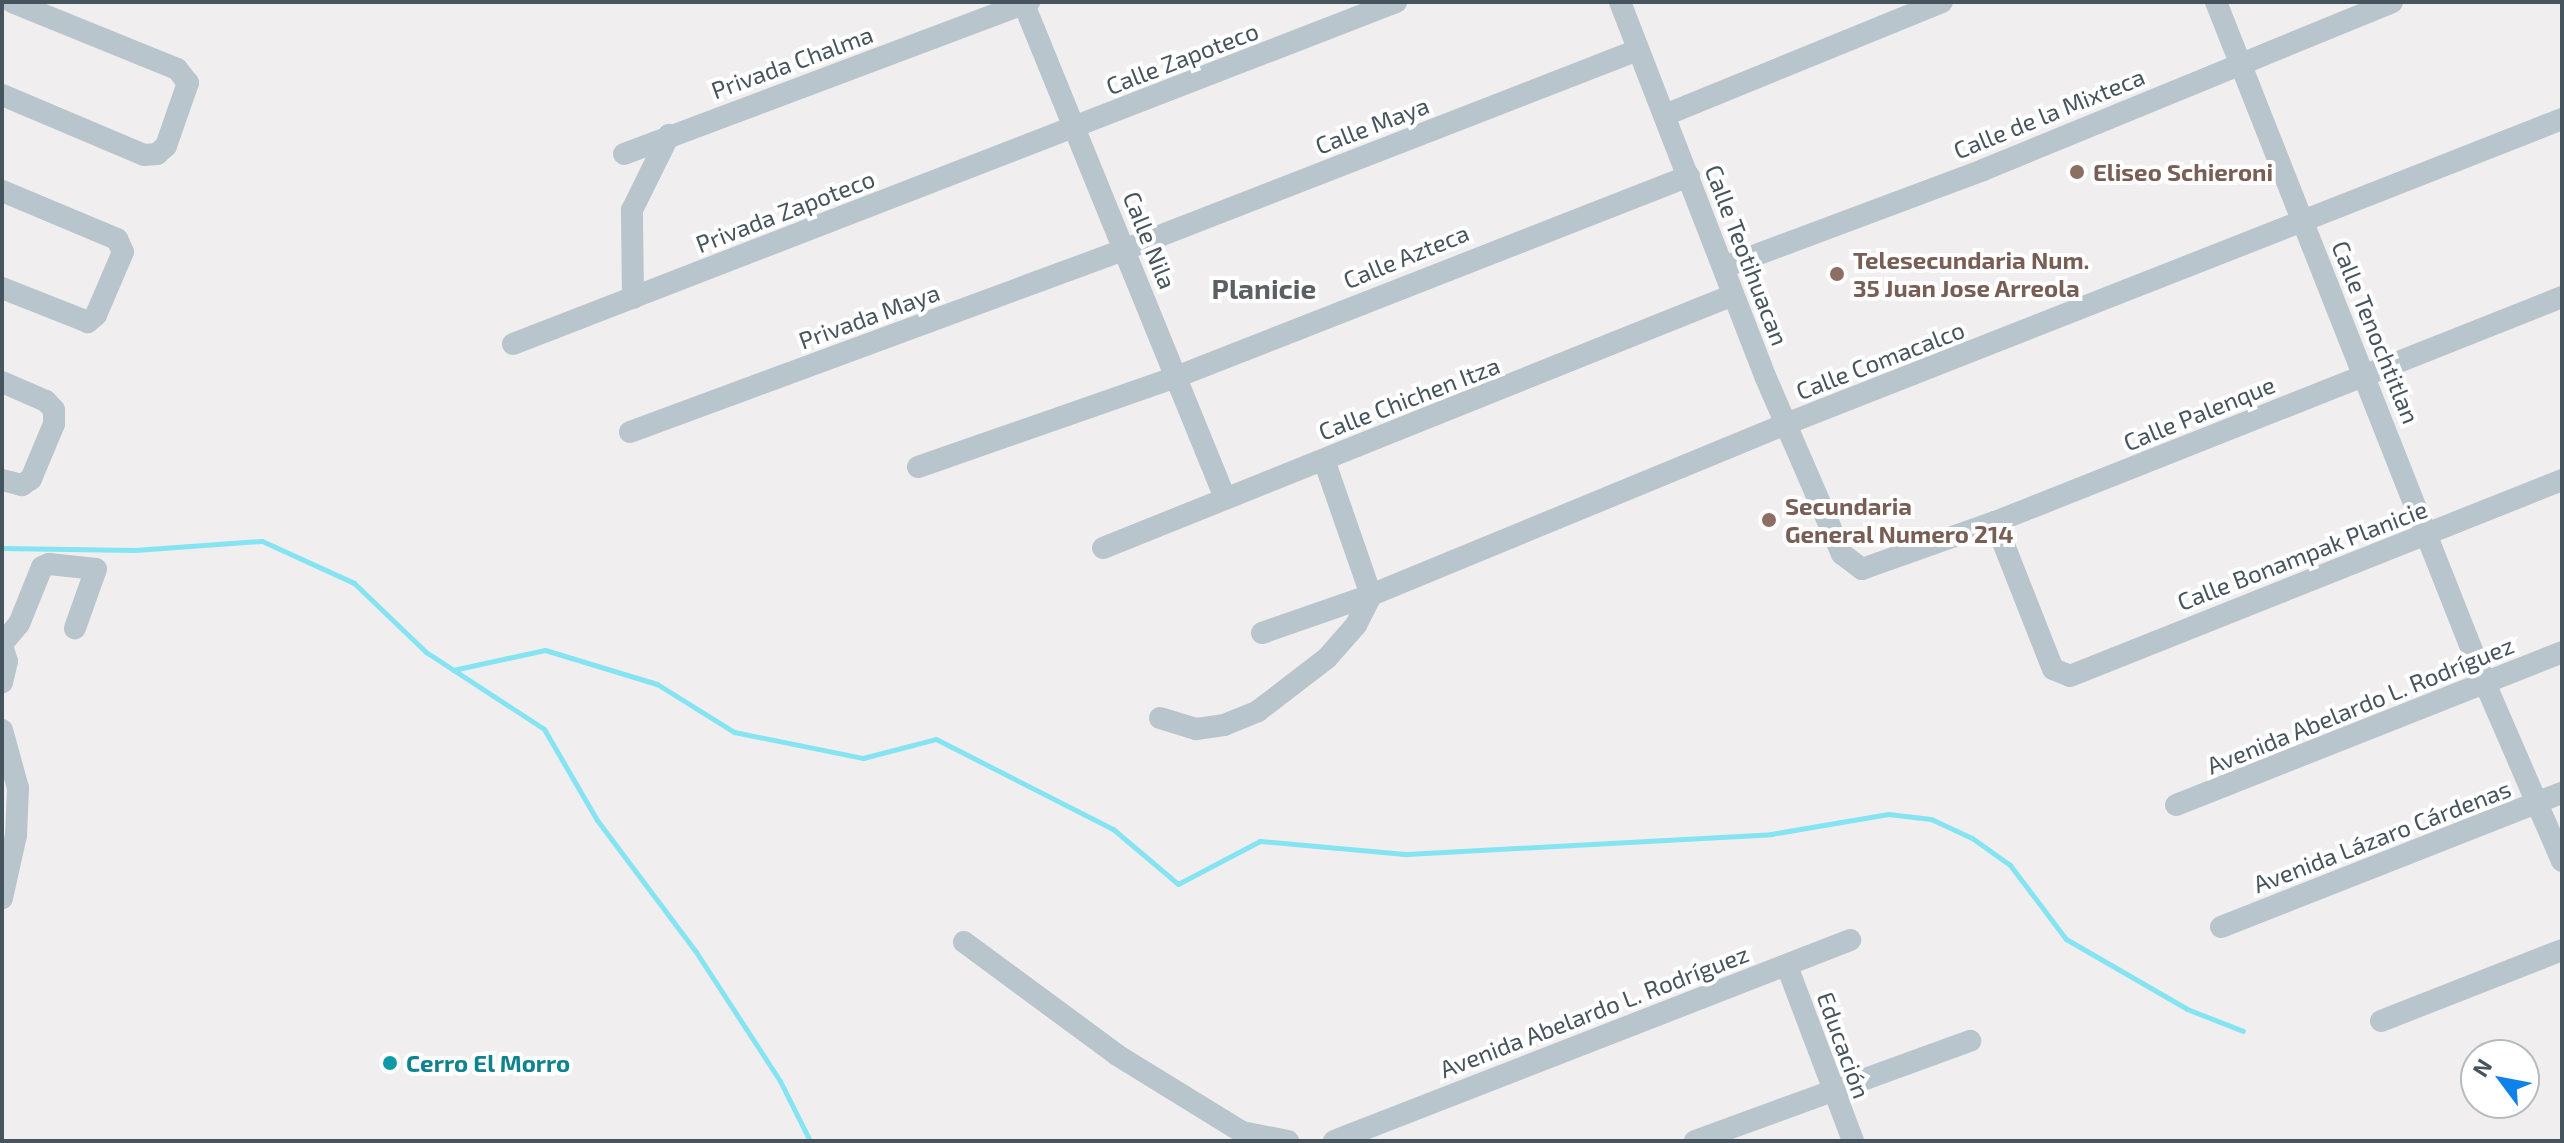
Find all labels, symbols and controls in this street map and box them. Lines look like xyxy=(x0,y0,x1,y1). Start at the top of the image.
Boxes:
street label: Calle Zapoteco xyxy=(1102,16,1262,100)
street label: Privada Chalma xyxy=(707,19,877,105)
street label: Calle de la Mixteca xyxy=(1949,62,2149,164)
street label: Calle Maya xyxy=(1311,90,1433,160)
place label: Eliseo Schieroni xyxy=(2093,158,2273,186)
street label: Calle Teotihuacan xyxy=(1699,160,1795,350)
marker: Eliseo Schieroni xyxy=(2068,163,2086,181)
street label: Privada Zapoteco xyxy=(691,164,879,258)
street label: Calle Nila xyxy=(1117,187,1183,293)
street label: Calle Azteca xyxy=(1339,218,1473,294)
street label: Calle Tenochtitlan xyxy=(2326,236,2426,428)
place label: Telesecundaria Num. 35 Juan Jose Arreola xyxy=(1853,246,2089,302)
marker: Telesecundaria Num. 35 Juan Jose Arreola xyxy=(1828,265,1846,283)
district label: Planicie xyxy=(1212,271,1316,305)
street label: Privada Maya xyxy=(795,277,943,355)
street label: Calle Comacalco xyxy=(1792,315,1968,405)
street label: Calle Chichen Itza xyxy=(1314,350,1504,446)
street label: Calle Palenque xyxy=(2119,370,2279,456)
place label: Secundaria General Numero 214 xyxy=(1785,492,2014,548)
street label: Calle Bonampak Planicie xyxy=(2173,494,2431,616)
marker: Secundaria General Numero 214 xyxy=(1760,511,1778,529)
street label: Avenida Abelardo L. Rodríguez xyxy=(2202,630,2518,780)
street label: Avenida Lázaro Cárdenas xyxy=(2249,774,2515,898)
street label: Avenida Abelardo L. Rodríguez xyxy=(1435,939,1753,1083)
street label: Educación xyxy=(1811,988,1877,1102)
north arrow xyxy=(2460,1039,2540,1119)
place label: Cerro El Morro xyxy=(406,1049,571,1077)
marker: Cerro El Morro xyxy=(381,1054,399,1072)
text: N xyxy=(2466,1054,2497,1081)

